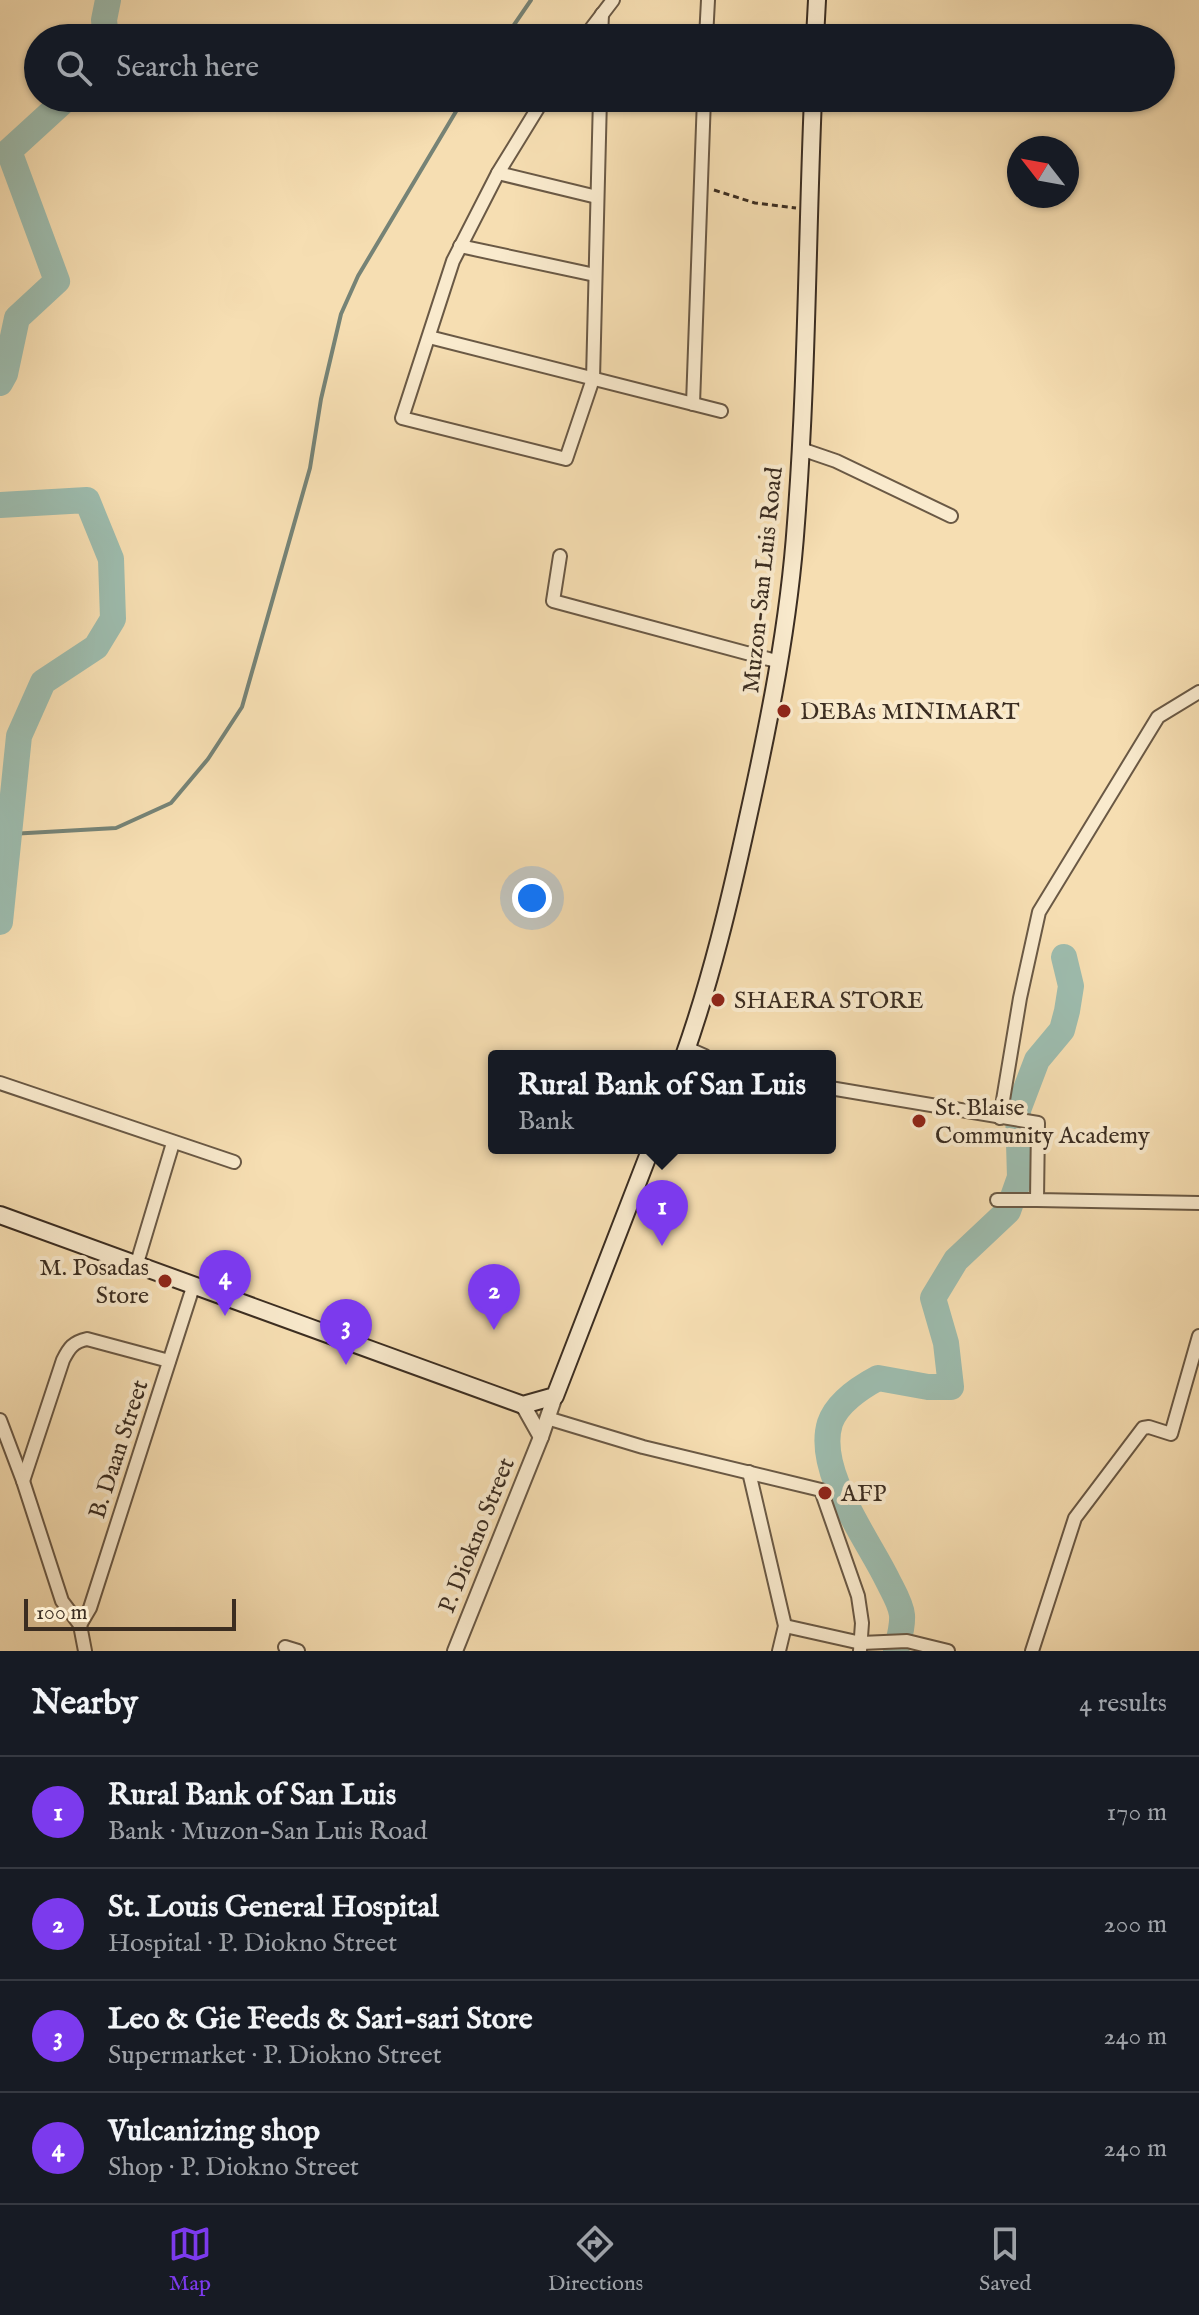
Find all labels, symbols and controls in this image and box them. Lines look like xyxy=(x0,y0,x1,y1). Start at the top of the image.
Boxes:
search box xyxy=(24,24,1175,112)
icon: search xyxy=(52,46,96,90)
text: Search here xyxy=(116,49,259,87)
north arrow xyxy=(1007,136,1079,208)
street label: Muzon-San Luis Road xyxy=(736,465,791,695)
place label: DEBAs MINIMART xyxy=(800,697,1020,728)
marker: DEBAs MINIMART xyxy=(775,702,793,720)
your location xyxy=(512,878,552,918)
place label: SHAERA STORE xyxy=(734,986,924,1017)
marker: SHAERA STORE xyxy=(709,991,727,1009)
popup xyxy=(488,1050,836,1154)
text: Rural Bank of San Luis xyxy=(518,1067,806,1105)
place label: St. Blaise Community Academy xyxy=(935,1093,1150,1152)
text: Bank xyxy=(518,1105,574,1138)
marker: St. Blaise Community Academy xyxy=(910,1112,928,1130)
pin: 1 xyxy=(636,1180,688,1246)
pin: 4 xyxy=(199,1250,251,1316)
place label: M. Posadas Store xyxy=(39,1253,149,1312)
pin: 2 xyxy=(468,1264,520,1330)
marker: M. Posadas Store xyxy=(156,1272,174,1290)
pin: 3 xyxy=(320,1299,372,1365)
street label: B. Daan Street xyxy=(82,1376,156,1523)
street label: P. Diokno Street xyxy=(432,1453,523,1618)
place label: AFP xyxy=(840,1479,886,1510)
marker: AFP xyxy=(816,1484,834,1502)
scale bar xyxy=(24,1595,236,1631)
text: 100 m xyxy=(36,1599,88,1627)
text: Nearby xyxy=(32,1682,138,1725)
text: 4 results xyxy=(1079,1687,1167,1720)
text: Rural Bank of San Luis xyxy=(108,1777,396,1815)
text: 1 xyxy=(53,1796,63,1829)
text: 170 m xyxy=(1107,1796,1167,1829)
text: Bank · Muzon-San Luis Road xyxy=(108,1815,427,1848)
text: St. Louis General Hospital xyxy=(108,1889,439,1927)
text: 2 xyxy=(52,1908,64,1941)
text: 200 m xyxy=(1103,1908,1167,1941)
text: Hospital · P. Diokno Street xyxy=(108,1927,397,1960)
text: Leo & Gie Feeds & Sari-sari Store xyxy=(108,2001,533,2039)
text: 3 xyxy=(53,2020,63,2053)
text: 240 m xyxy=(1104,2020,1167,2053)
text: Supermarket · P. Diokno Street xyxy=(108,2039,442,2072)
text: Vulcanizing shop xyxy=(108,2113,320,2151)
text: 4 xyxy=(52,2132,64,2165)
text: 240 m xyxy=(1104,2132,1167,2165)
text: Shop · P. Diokno Street xyxy=(108,2151,359,2184)
tab: Map xyxy=(168,2222,212,2298)
tab: Directions xyxy=(548,2222,643,2298)
tab: Saved xyxy=(979,2222,1031,2298)

